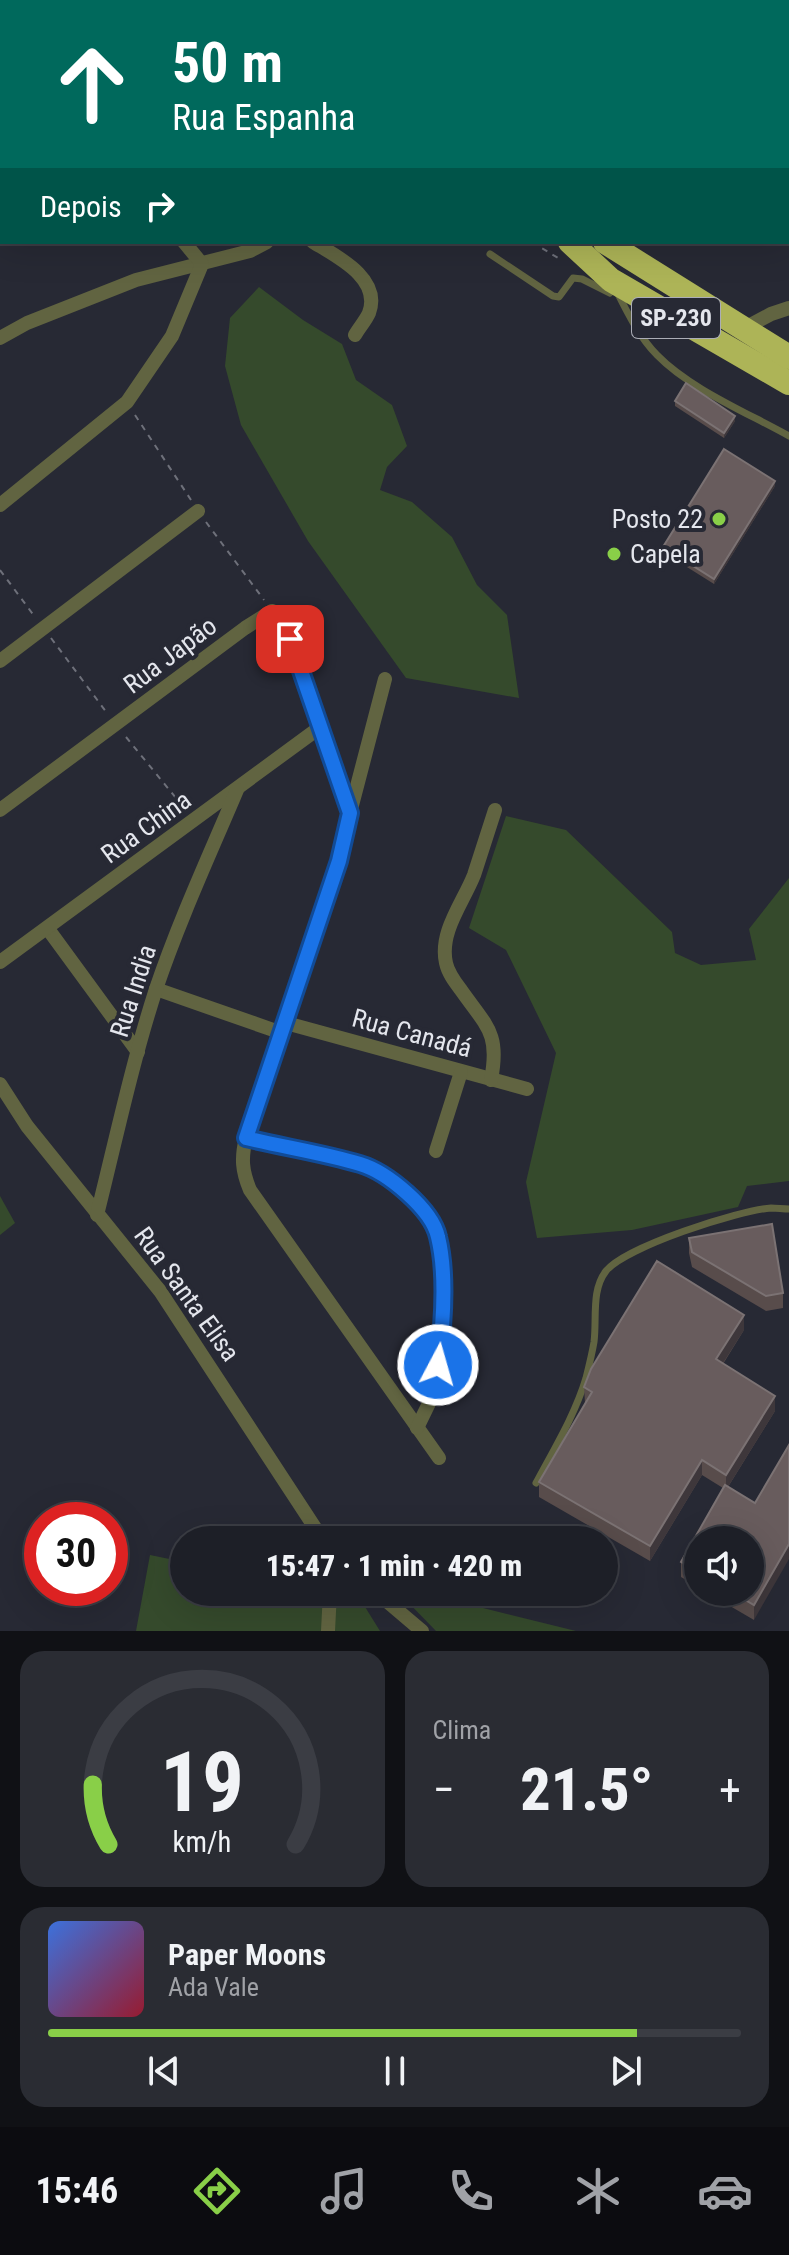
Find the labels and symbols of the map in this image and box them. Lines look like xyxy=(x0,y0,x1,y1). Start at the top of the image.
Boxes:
road number: SP-230 xyxy=(632,298,720,338)
place label: Posto 22 xyxy=(612,504,703,534)
marker: Posto 22 xyxy=(710,510,728,528)
place label: Capela xyxy=(630,539,701,569)
marker: Capela xyxy=(605,545,623,563)
pin xyxy=(256,605,324,673)
street label: Rua Japão xyxy=(118,610,222,700)
street label: Rua China xyxy=(95,785,197,869)
street label: Rua India xyxy=(104,941,162,1041)
street label: Rua Canadá xyxy=(349,1003,475,1063)
street label: Rua Santa Elisa xyxy=(128,1221,246,1367)
position arrow xyxy=(396,1323,480,1407)
speed limit sign: 30 xyxy=(24,1502,128,1606)

